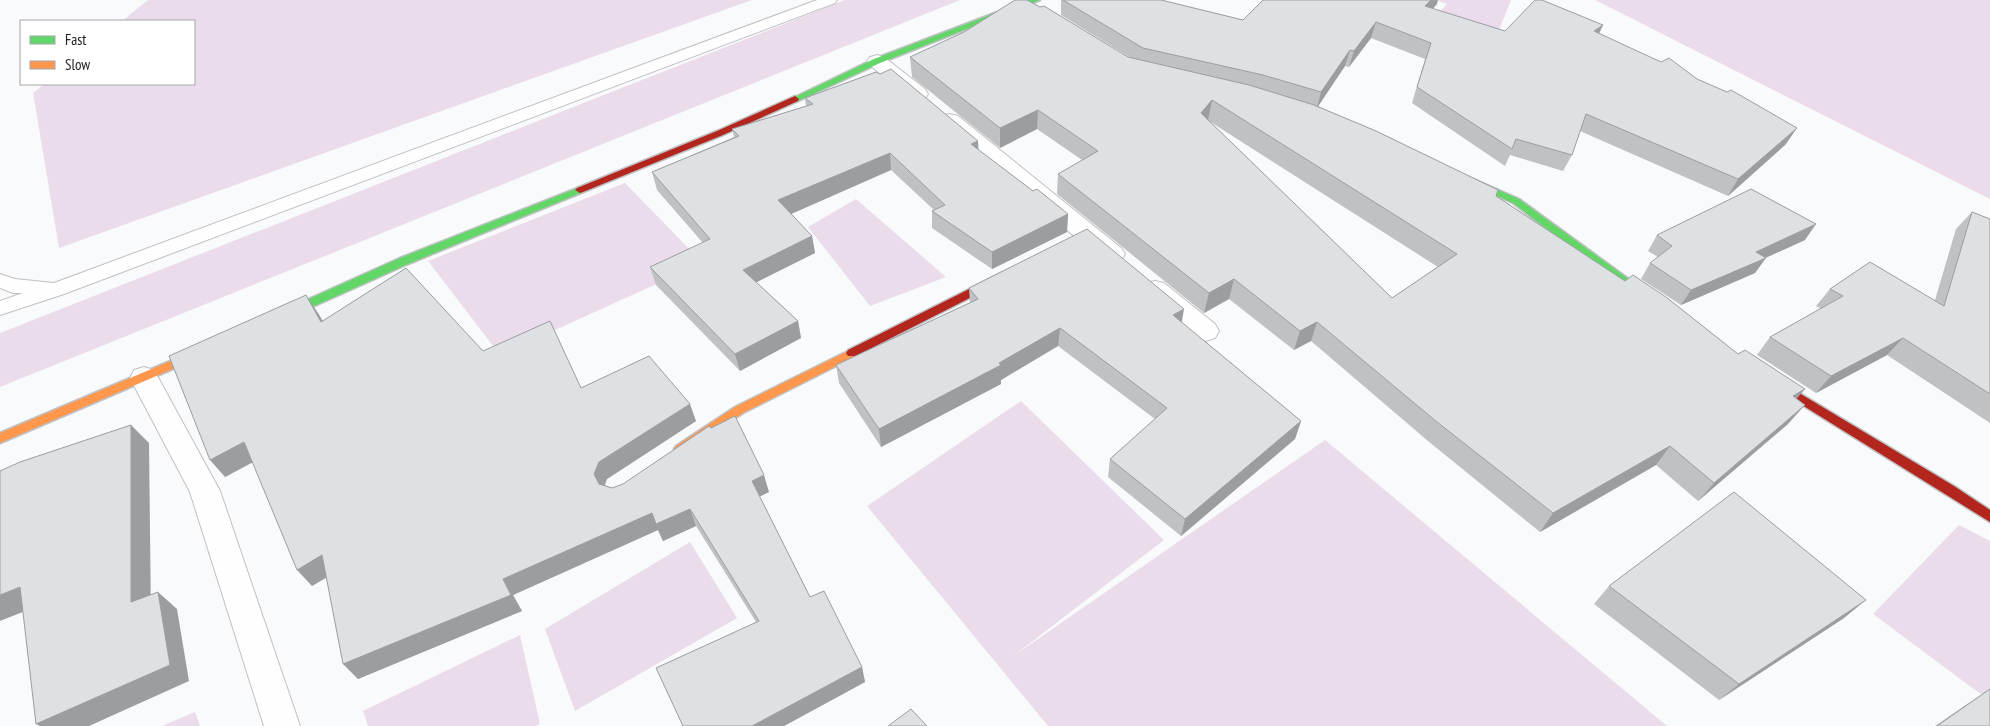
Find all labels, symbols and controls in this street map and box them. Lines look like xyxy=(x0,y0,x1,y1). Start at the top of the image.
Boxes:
legend xyxy=(20,20,195,85)
text: Fast xyxy=(65,30,86,49)
text: Slow xyxy=(65,55,90,74)

